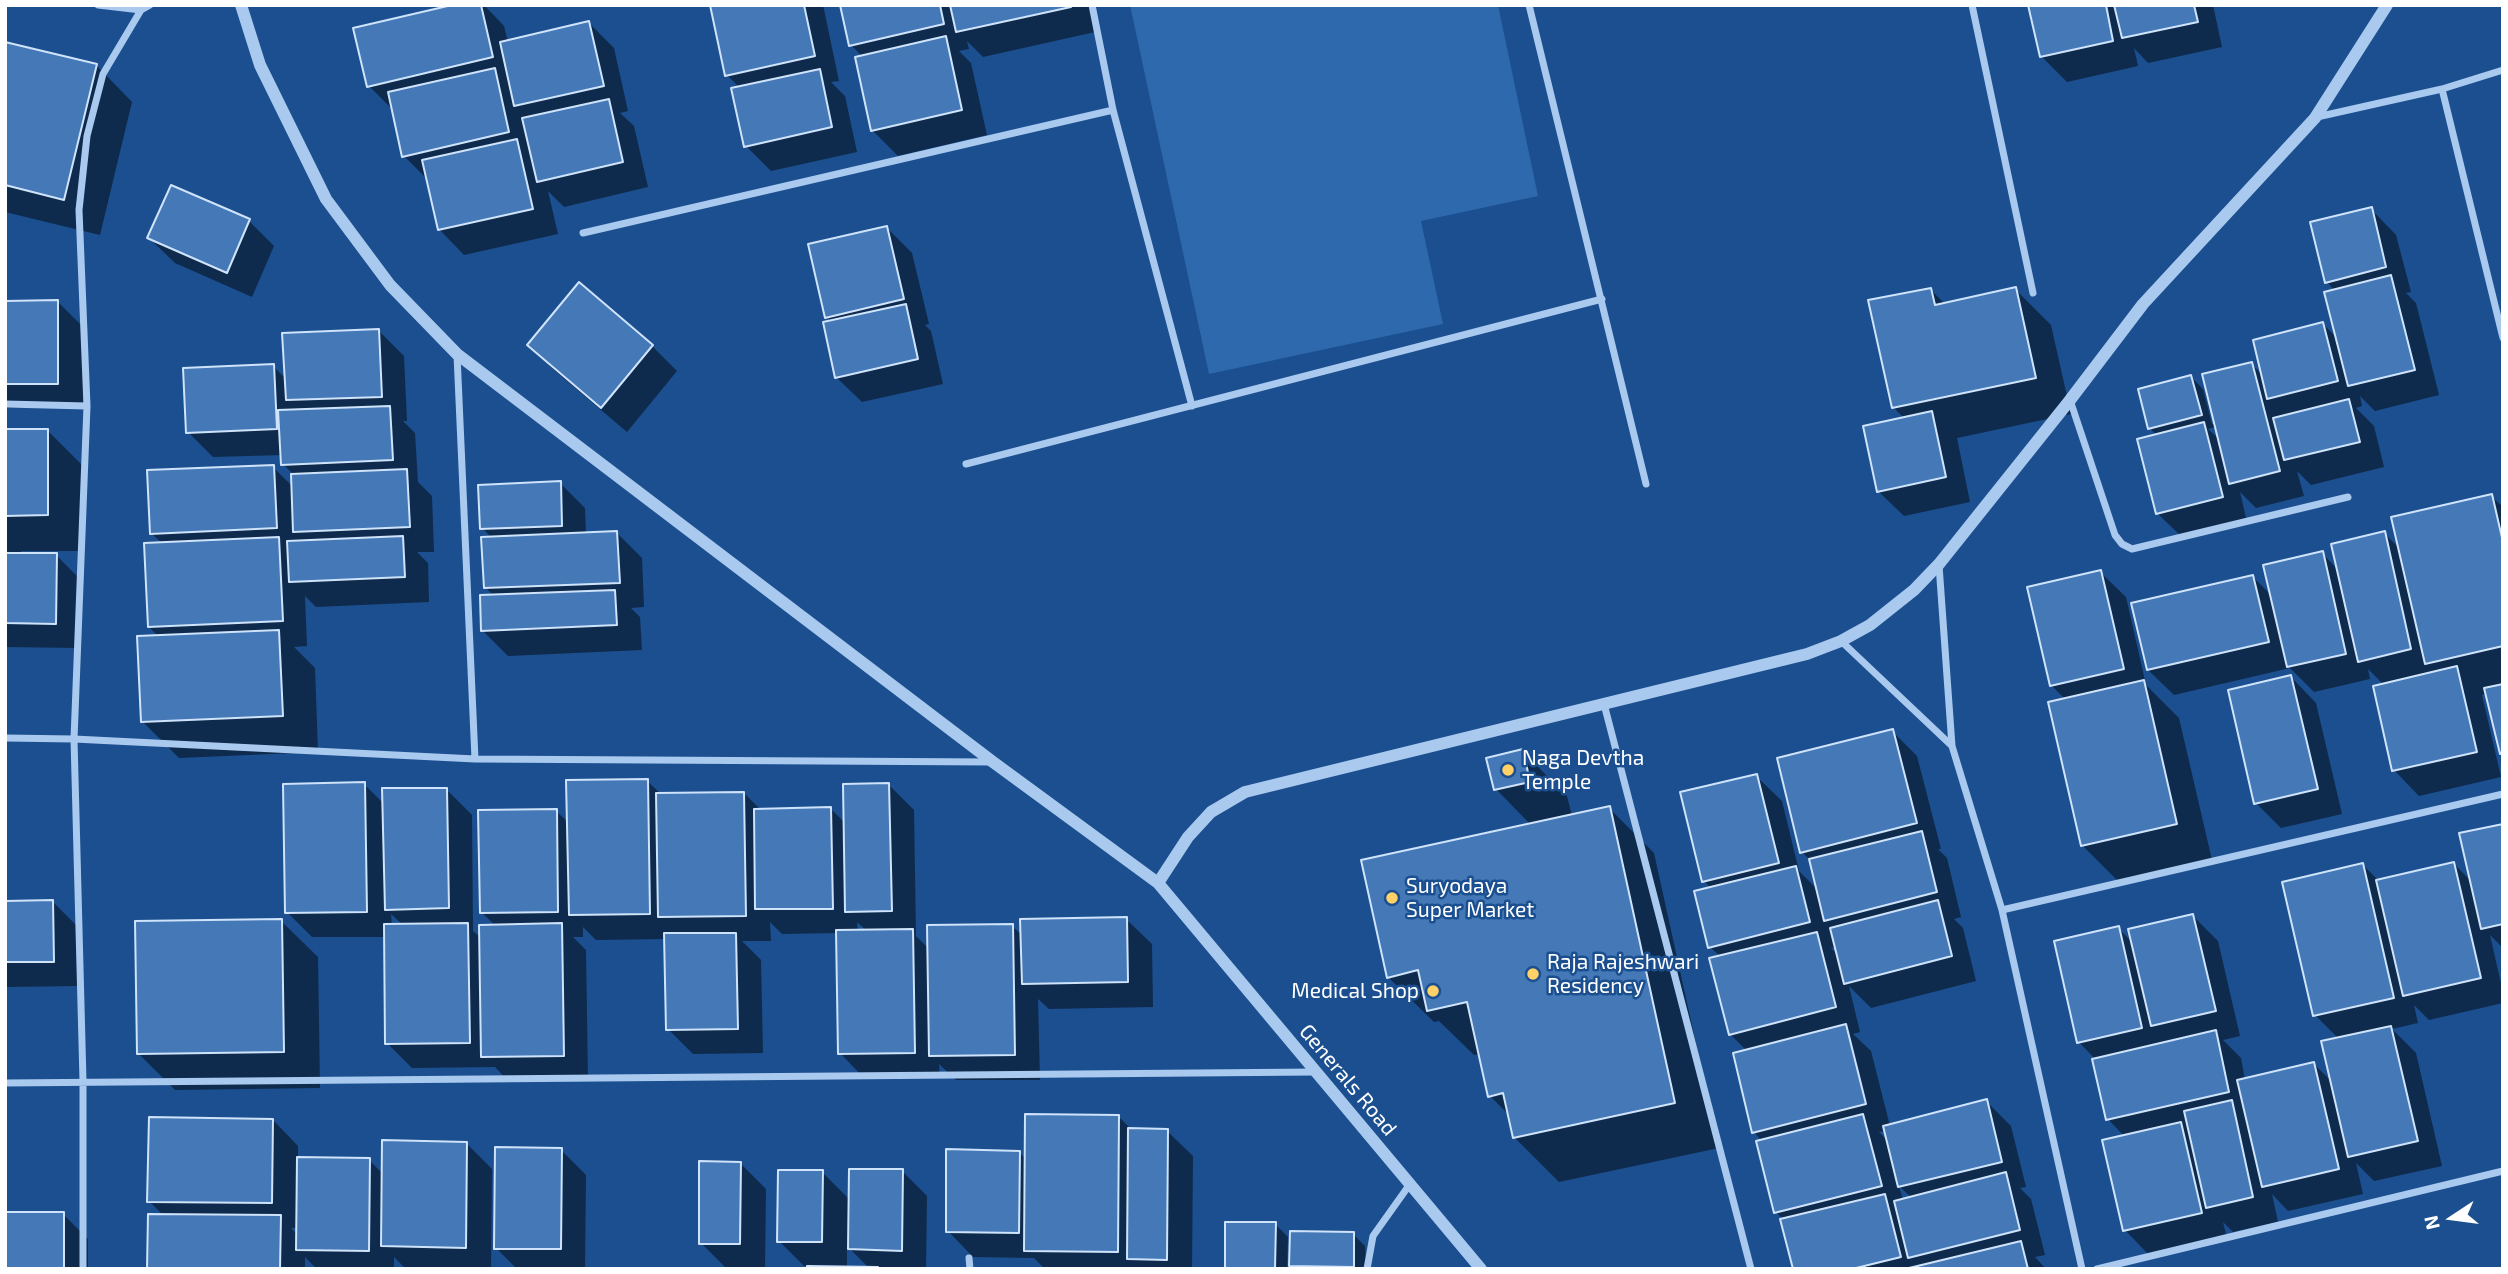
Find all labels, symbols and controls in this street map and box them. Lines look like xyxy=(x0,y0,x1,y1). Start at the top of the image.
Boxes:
place label: Naga Devtha Temple xyxy=(1522,745,1644,795)
marker: Naga Devtha Temple xyxy=(1500,762,1516,778)
place label: Suryodaya Super Market xyxy=(1406,873,1534,923)
marker: Suryodaya Super Market xyxy=(1384,890,1400,906)
place label: Raja Rajeshwari Residency xyxy=(1547,949,1699,999)
marker: Raja Rajeshwari Residency xyxy=(1525,966,1541,982)
place label: Medical Shop xyxy=(1291,978,1419,1004)
marker: Medical Shop xyxy=(1425,983,1441,999)
street label: Generals Road xyxy=(1294,1019,1402,1141)
north arrow xyxy=(2417,1183,2487,1253)
text: N xyxy=(2418,1214,2444,1232)

